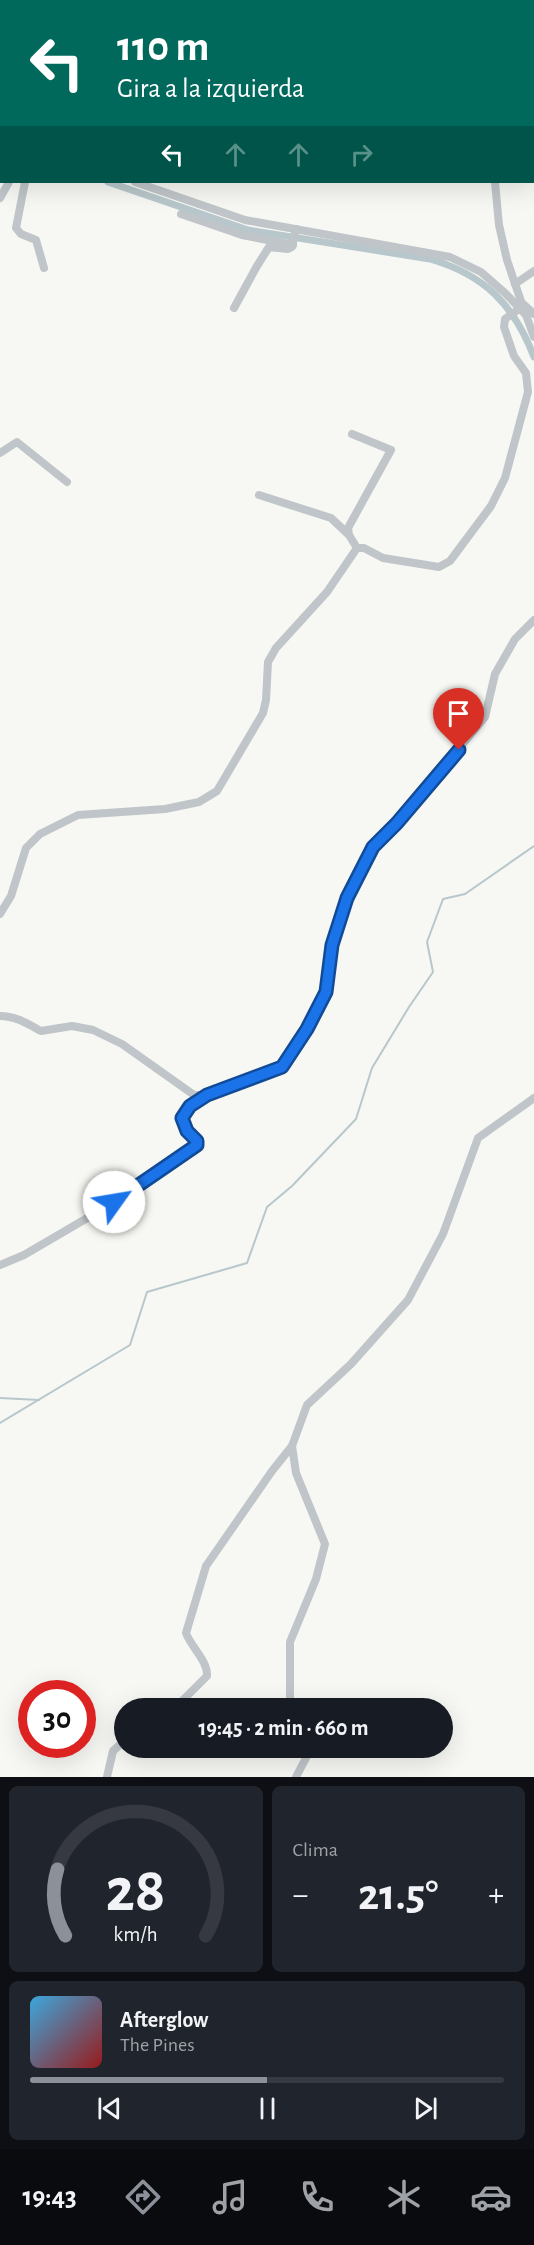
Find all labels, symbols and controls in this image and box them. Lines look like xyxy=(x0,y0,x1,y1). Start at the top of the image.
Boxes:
icon: left xyxy=(18,24,96,102)
text: 110 m xyxy=(117,26,209,68)
text: Gira a la izquierda xyxy=(117,75,305,102)
icon: left xyxy=(156,138,189,171)
icon: ahead xyxy=(219,138,252,171)
icon: ahead xyxy=(282,138,315,171)
icon: right xyxy=(345,138,378,171)
pin xyxy=(433,688,484,750)
icon: arrive xyxy=(442,697,475,730)
position arrow xyxy=(82,1170,146,1234)
speed limit sign: 30 xyxy=(18,1680,96,1758)
text: 19:45 · 2 min · 660 m xyxy=(198,1717,369,1739)
text: Clima xyxy=(293,1840,338,1860)
text: 28 xyxy=(106,1860,166,1922)
text: 21.5° xyxy=(358,1873,438,1918)
text: − xyxy=(293,1879,308,1912)
text: + xyxy=(488,1879,504,1912)
text: km/h xyxy=(114,1924,158,1945)
text: Afterglow xyxy=(120,2009,208,2031)
text: The Pines xyxy=(120,2035,195,2055)
icon: previous xyxy=(93,2092,126,2125)
icon: pause xyxy=(251,2092,284,2125)
icon: next xyxy=(409,2092,442,2125)
icon: directions xyxy=(122,2176,164,2218)
icon: music xyxy=(209,2176,251,2218)
icon: phone xyxy=(296,2176,338,2218)
icon: climate xyxy=(383,2176,425,2218)
icon: car xyxy=(470,2176,512,2218)
text: 19:43 xyxy=(22,2183,77,2210)

